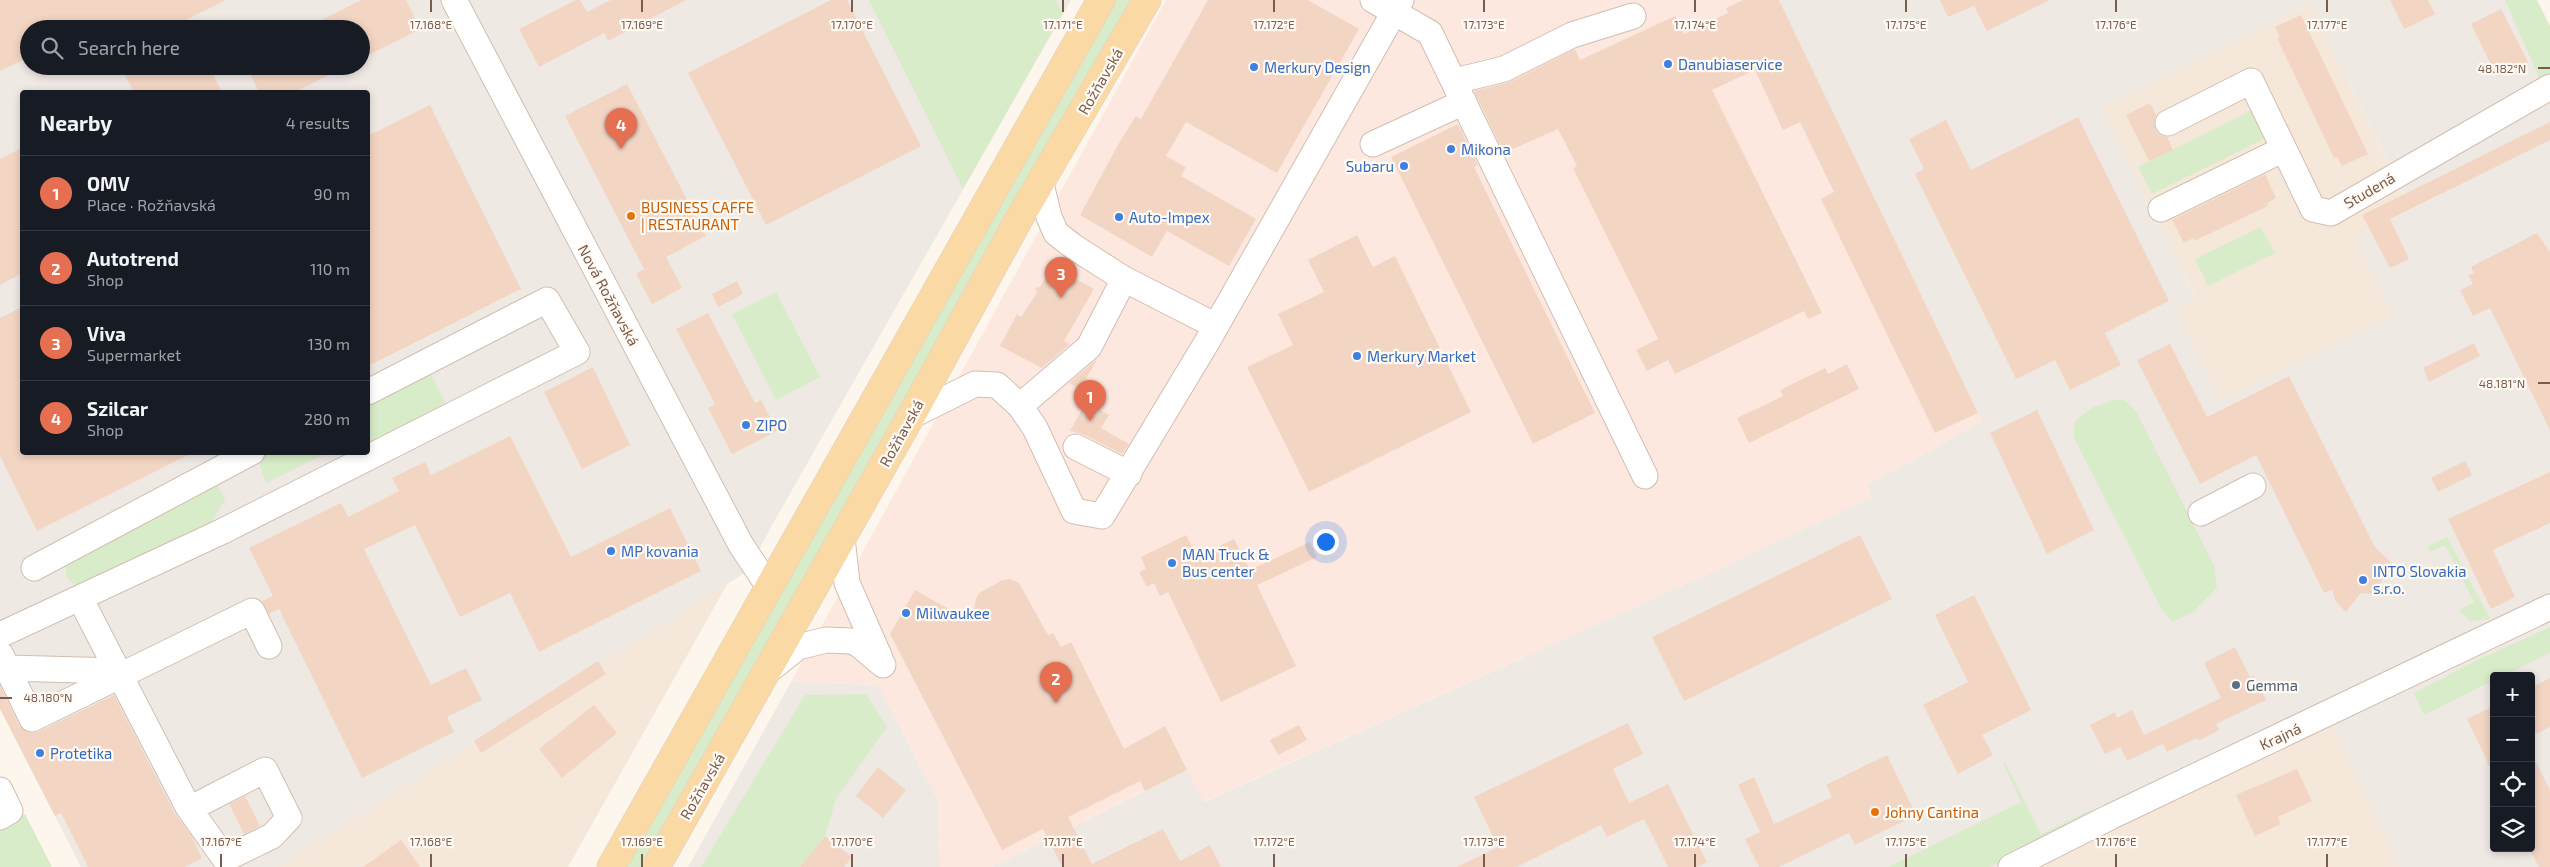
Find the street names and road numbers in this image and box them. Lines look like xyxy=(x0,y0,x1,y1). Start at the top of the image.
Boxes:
street label: Rožňavská xyxy=(1074,45,1126,117)
street label: Studená xyxy=(2340,168,2398,212)
street label: Nová Rožňavská xyxy=(575,241,643,349)
street label: Rožňavská xyxy=(875,396,927,470)
street label: Krajná xyxy=(2256,719,2304,754)
street label: Rožňavská xyxy=(676,750,728,822)

